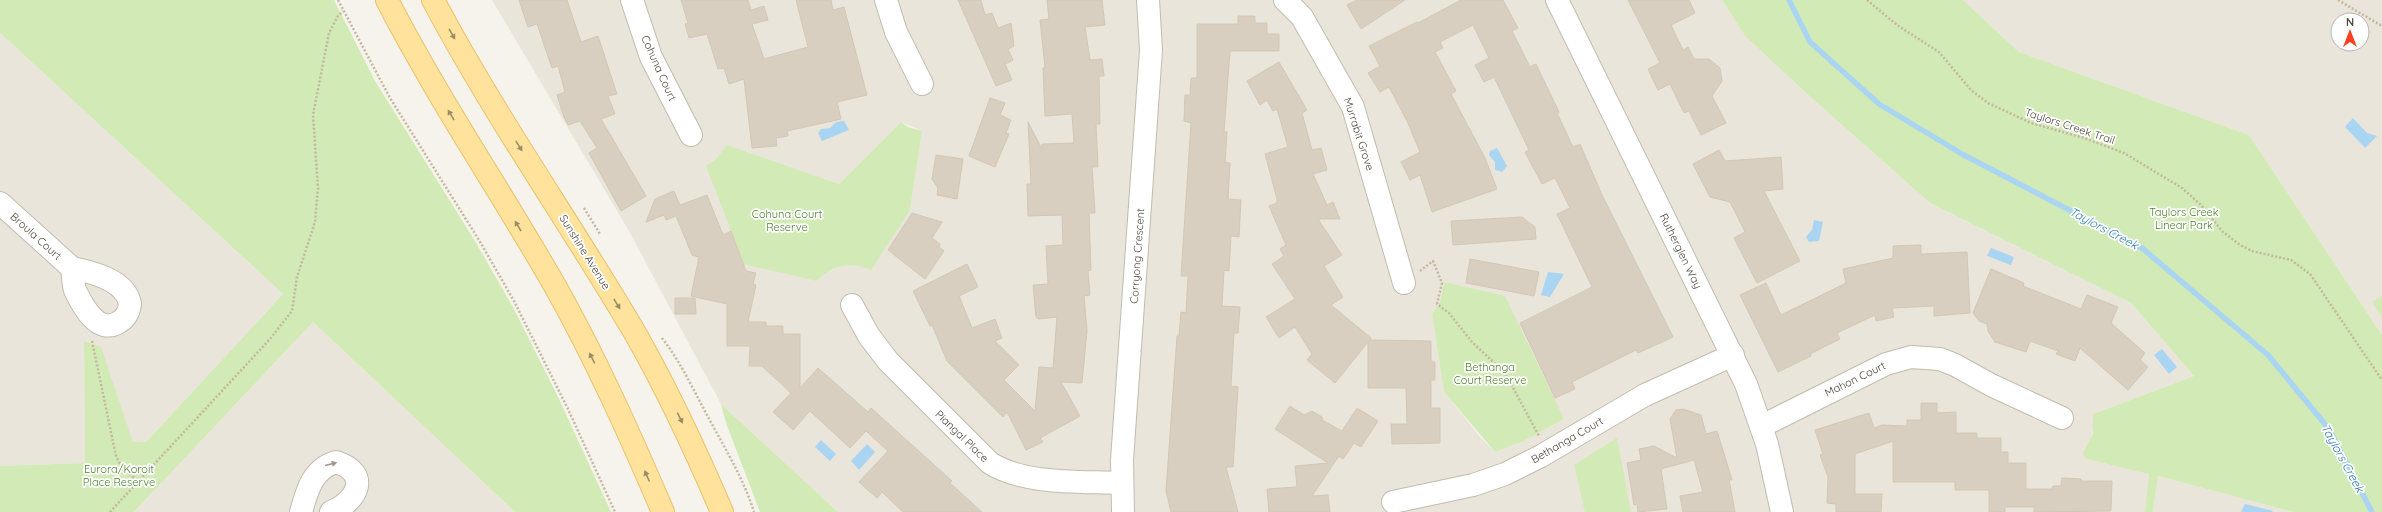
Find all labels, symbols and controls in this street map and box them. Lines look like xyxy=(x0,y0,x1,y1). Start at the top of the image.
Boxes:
north arrow xyxy=(2330,12,2370,52)
text: N xyxy=(2346,15,2354,29)
one-way arrow xyxy=(449,28,456,40)
street label: Cohuna Court xyxy=(638,33,680,103)
street label: Murrabit Grove xyxy=(1341,96,1377,172)
street label: Taylors Creek Trail xyxy=(2023,105,2117,147)
one-way arrow xyxy=(447,110,455,120)
one-way arrow xyxy=(515,141,523,151)
water label: Taylors Creek xyxy=(2067,204,2142,253)
park label: Taylors Creek Linear Park xyxy=(2149,205,2219,232)
park label: Cohuna Court Reserve xyxy=(752,207,822,234)
street label: Corryong Crescent xyxy=(1127,207,1147,304)
street label: Broula Court xyxy=(7,209,65,263)
street label: Rutherglen Way xyxy=(1657,211,1705,291)
street label: Sunshine Avenue xyxy=(556,212,614,292)
one-way arrow xyxy=(515,220,522,232)
one-way arrow xyxy=(613,298,620,310)
one-way arrow xyxy=(589,353,595,364)
street label: Mahon Court xyxy=(1822,358,1888,400)
park label: Bethanga Court Reserve xyxy=(1454,360,1526,387)
street label: Piangal Place xyxy=(932,407,992,465)
one-way arrow xyxy=(677,412,683,423)
street label: Bethanga Court xyxy=(1528,414,1606,466)
water label: Taylors Creek xyxy=(2318,421,2369,496)
one-way arrow xyxy=(325,461,337,467)
park label: Eurora/Koroit Place Reserve xyxy=(83,462,155,489)
one-way arrow xyxy=(644,471,650,482)

